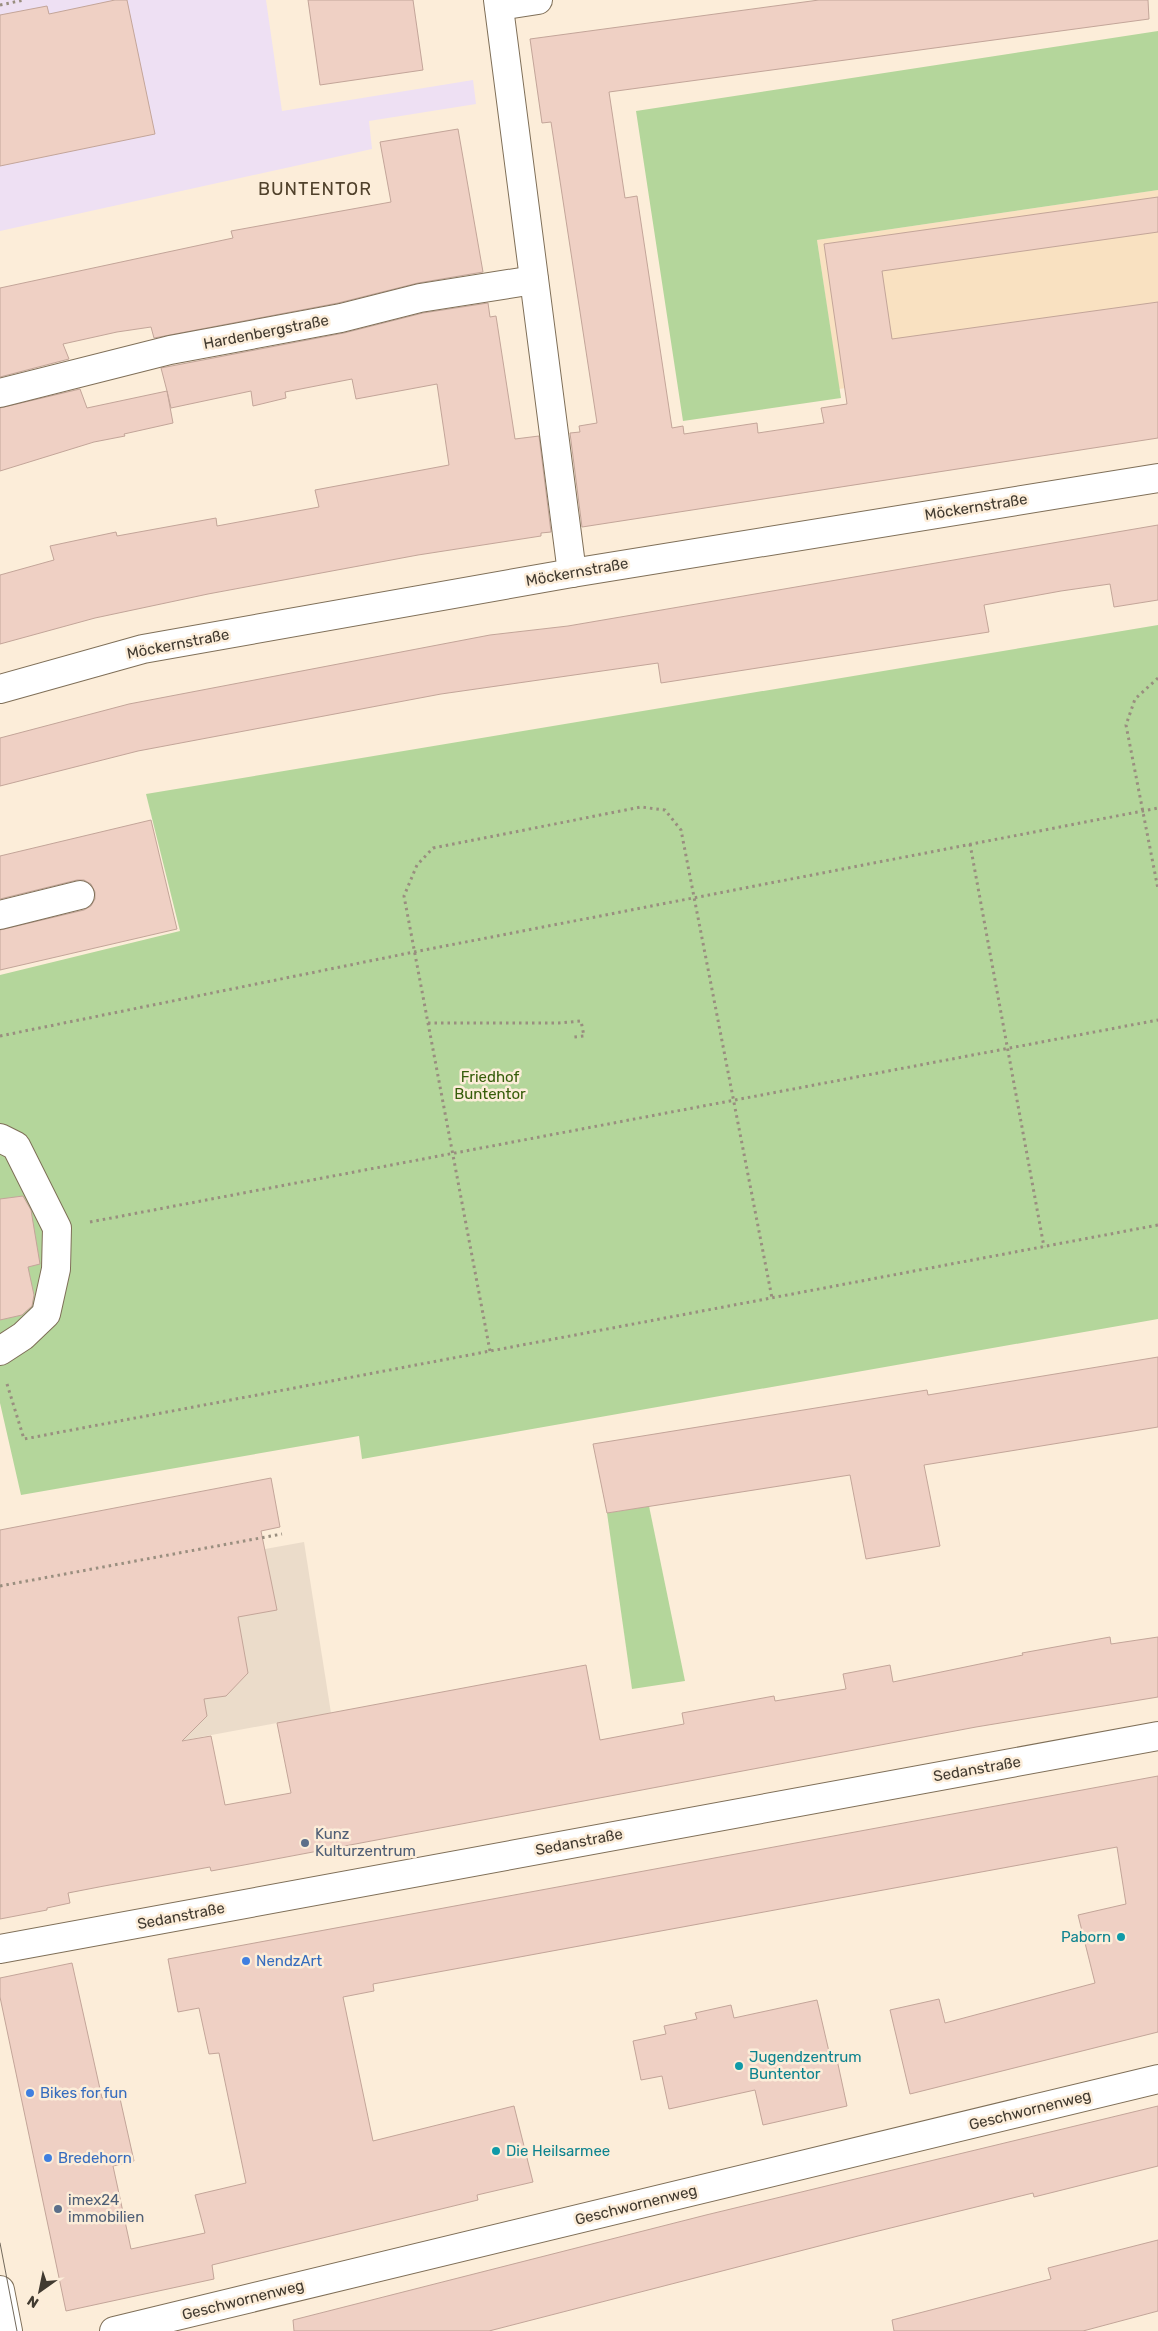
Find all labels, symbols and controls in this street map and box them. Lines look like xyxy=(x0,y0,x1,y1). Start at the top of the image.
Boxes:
district label: BUNTENTOR xyxy=(258,178,372,200)
street label: Hardenbergstraße xyxy=(202,311,330,353)
street label: Möckernstraße xyxy=(923,490,1029,524)
street label: Möckernstraße xyxy=(524,554,630,590)
street label: Möckernstraße xyxy=(125,625,231,663)
park label: Friedhof Buntentor xyxy=(454,1068,526,1103)
street label: Sedanstraße xyxy=(932,1752,1022,1786)
place label: Kunz Kulturzentrum xyxy=(315,1825,416,1860)
street label: Sedanstraße xyxy=(534,1825,624,1859)
marker: Kunz Kulturzentrum xyxy=(299,1837,311,1849)
street label: Sedanstraße xyxy=(136,1899,226,1933)
place label: Paborn xyxy=(1061,1928,1111,1946)
marker: Paborn xyxy=(1115,1931,1127,1943)
place label: NendzArt xyxy=(256,1952,322,1970)
marker: NendzArt xyxy=(240,1955,252,1967)
place label: Jugendzentrum Buntentor xyxy=(749,2048,862,2083)
marker: Jugendzentrum Buntentor xyxy=(733,2060,745,2072)
place label: Bikes for fun xyxy=(40,2084,127,2102)
street label: Geschwornenweg xyxy=(967,2086,1093,2134)
marker: Bikes for fun xyxy=(24,2087,36,2099)
place label: Die Heilsarmee xyxy=(506,2142,610,2160)
marker: Die Heilsarmee xyxy=(490,2145,502,2157)
place label: Bredehorn xyxy=(58,2149,132,2167)
marker: Bredehorn xyxy=(42,2152,54,2164)
street label: Geschwornenweg xyxy=(573,2181,699,2229)
place label: imex24 immobilien xyxy=(68,2191,144,2226)
marker: imex24 immobilien xyxy=(52,2203,64,2215)
north arrow xyxy=(15,2266,65,2316)
street label: Geschwornenweg xyxy=(180,2276,306,2324)
text: N xyxy=(24,2292,42,2311)

